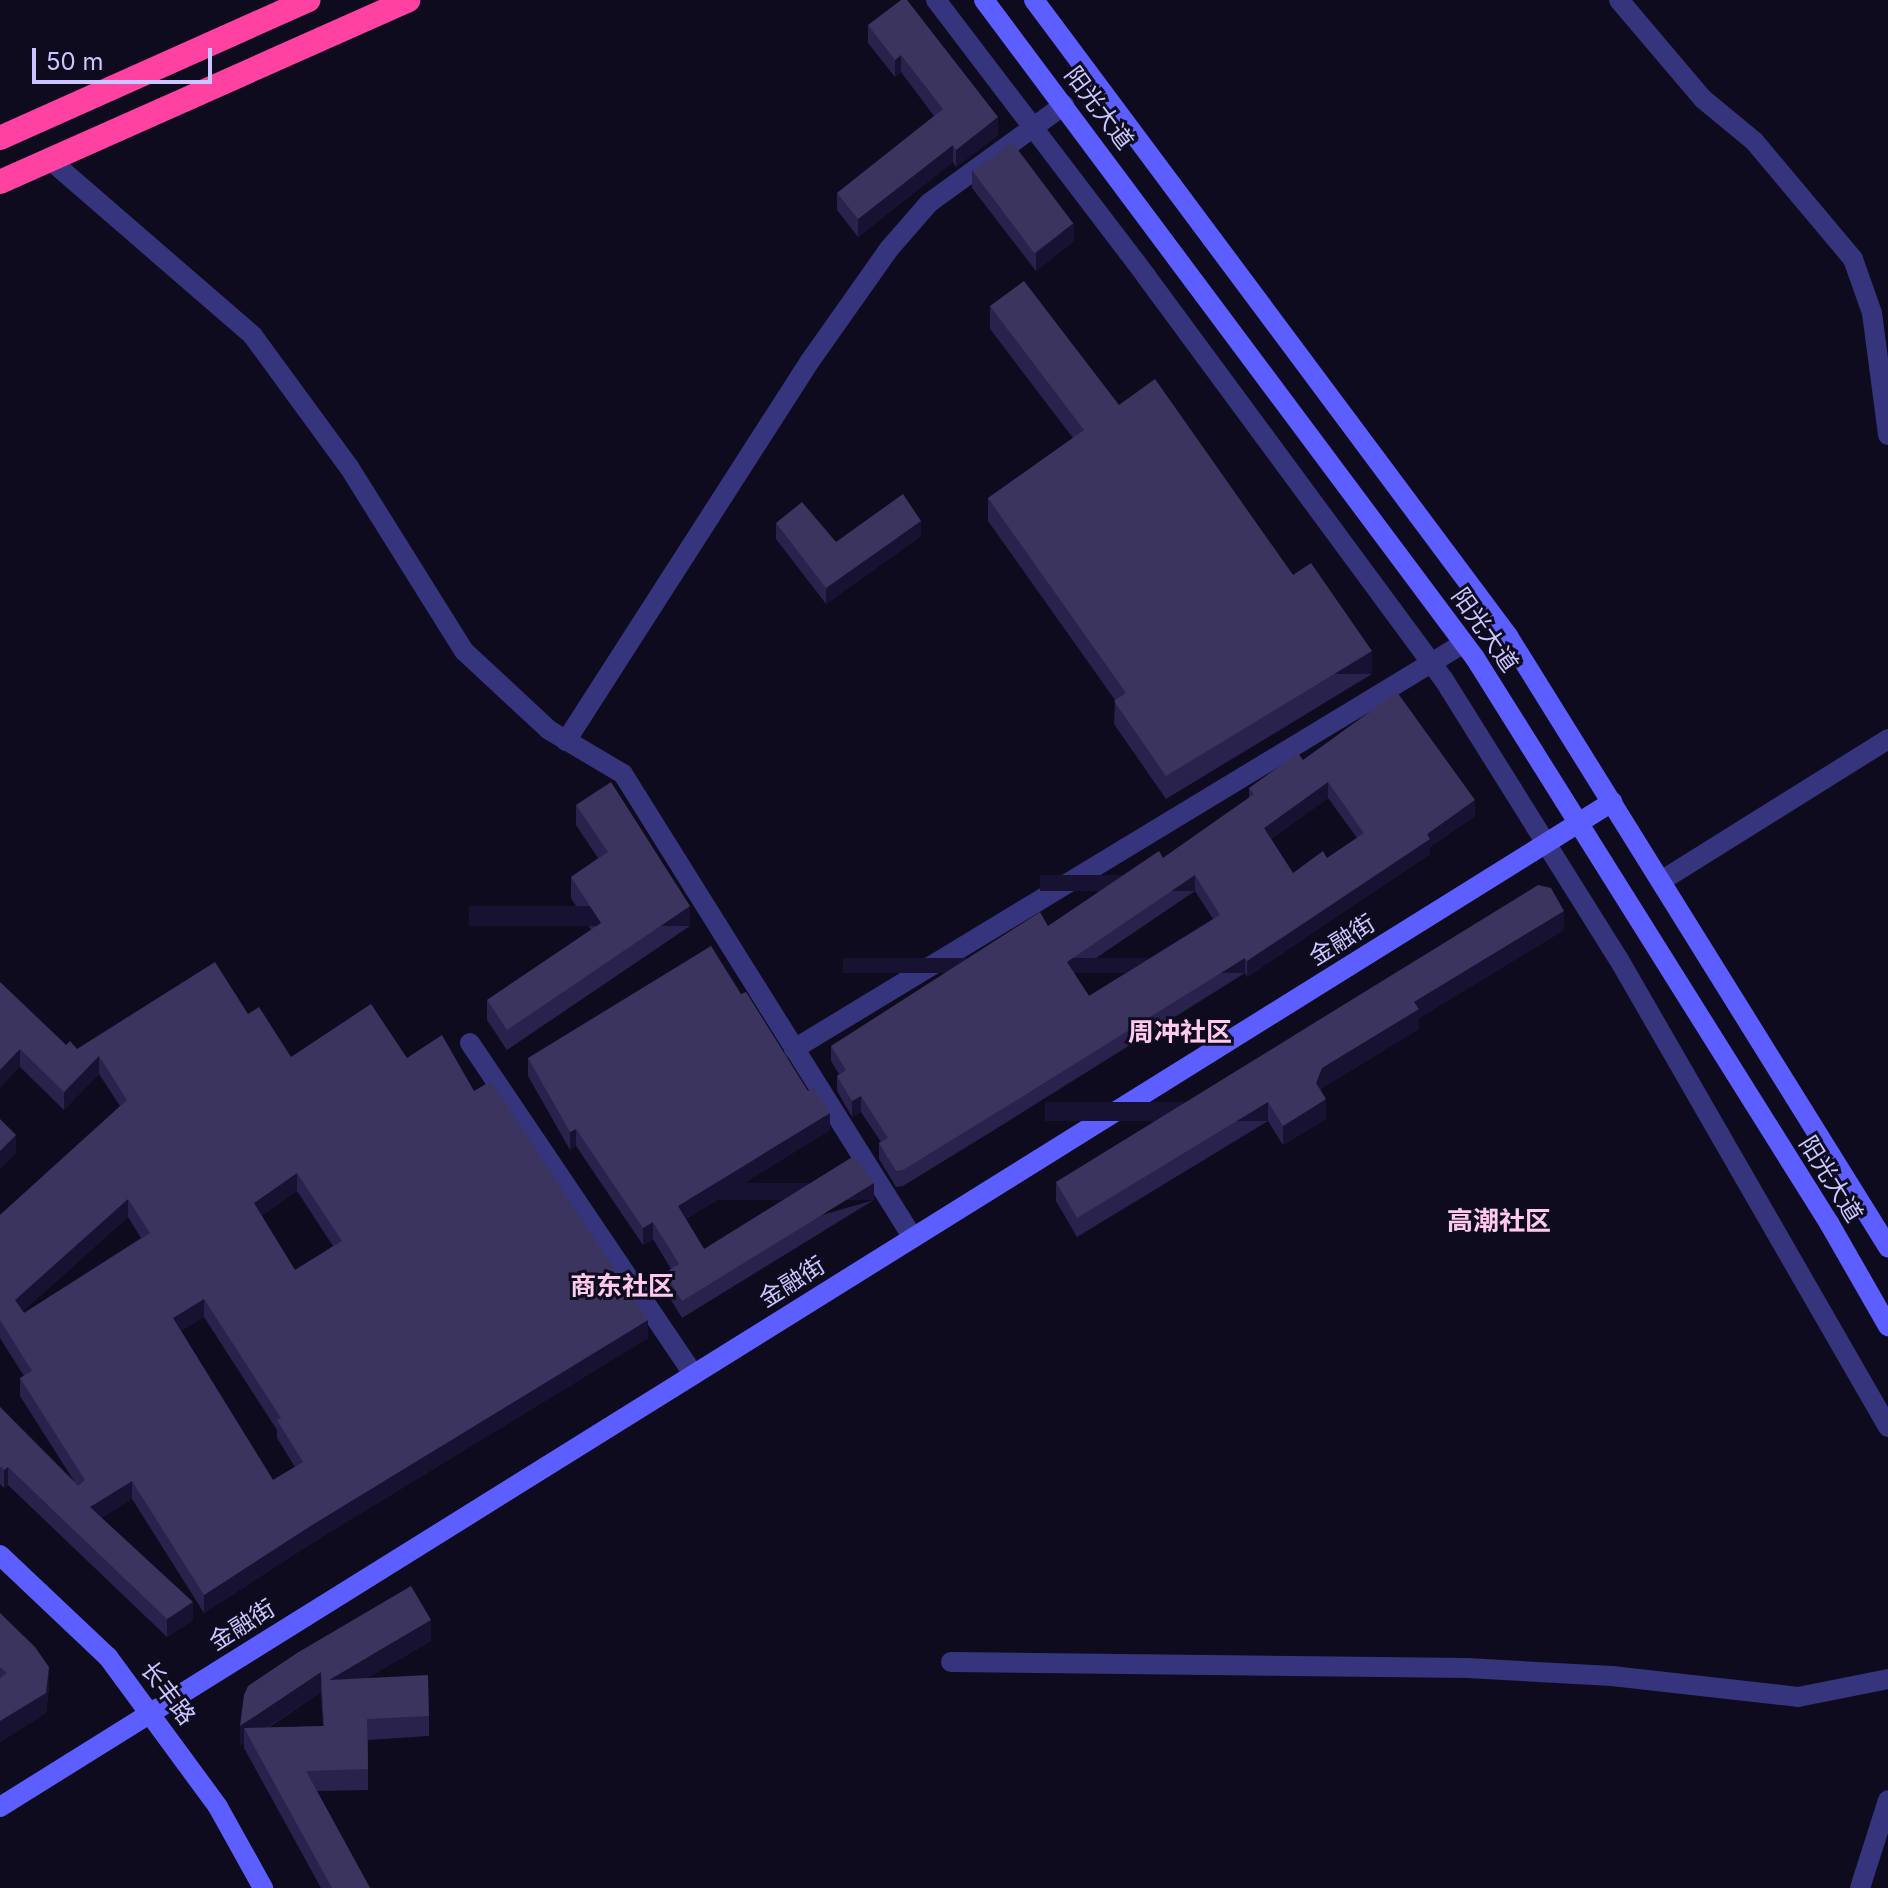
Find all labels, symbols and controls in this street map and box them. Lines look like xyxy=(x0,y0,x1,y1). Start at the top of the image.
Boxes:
scale bar xyxy=(36,32,216,82)
text: 50 m xyxy=(46,47,104,76)
street label: 阳光大道 xyxy=(1059,61,1139,155)
street label: 阳光大道 xyxy=(1446,582,1524,678)
street label: 金融街 xyxy=(1304,909,1380,971)
district label: 周冲社区 xyxy=(1128,1016,1232,1048)
street label: 阳光大道 xyxy=(1793,1131,1869,1227)
district label: 高潮社区 xyxy=(1447,1205,1551,1237)
street label: 金融街 xyxy=(754,1251,830,1313)
district label: 商东社区 xyxy=(570,1270,674,1302)
street label: 金融街 xyxy=(204,1594,280,1656)
street label: 长丰路 xyxy=(135,1656,201,1730)

